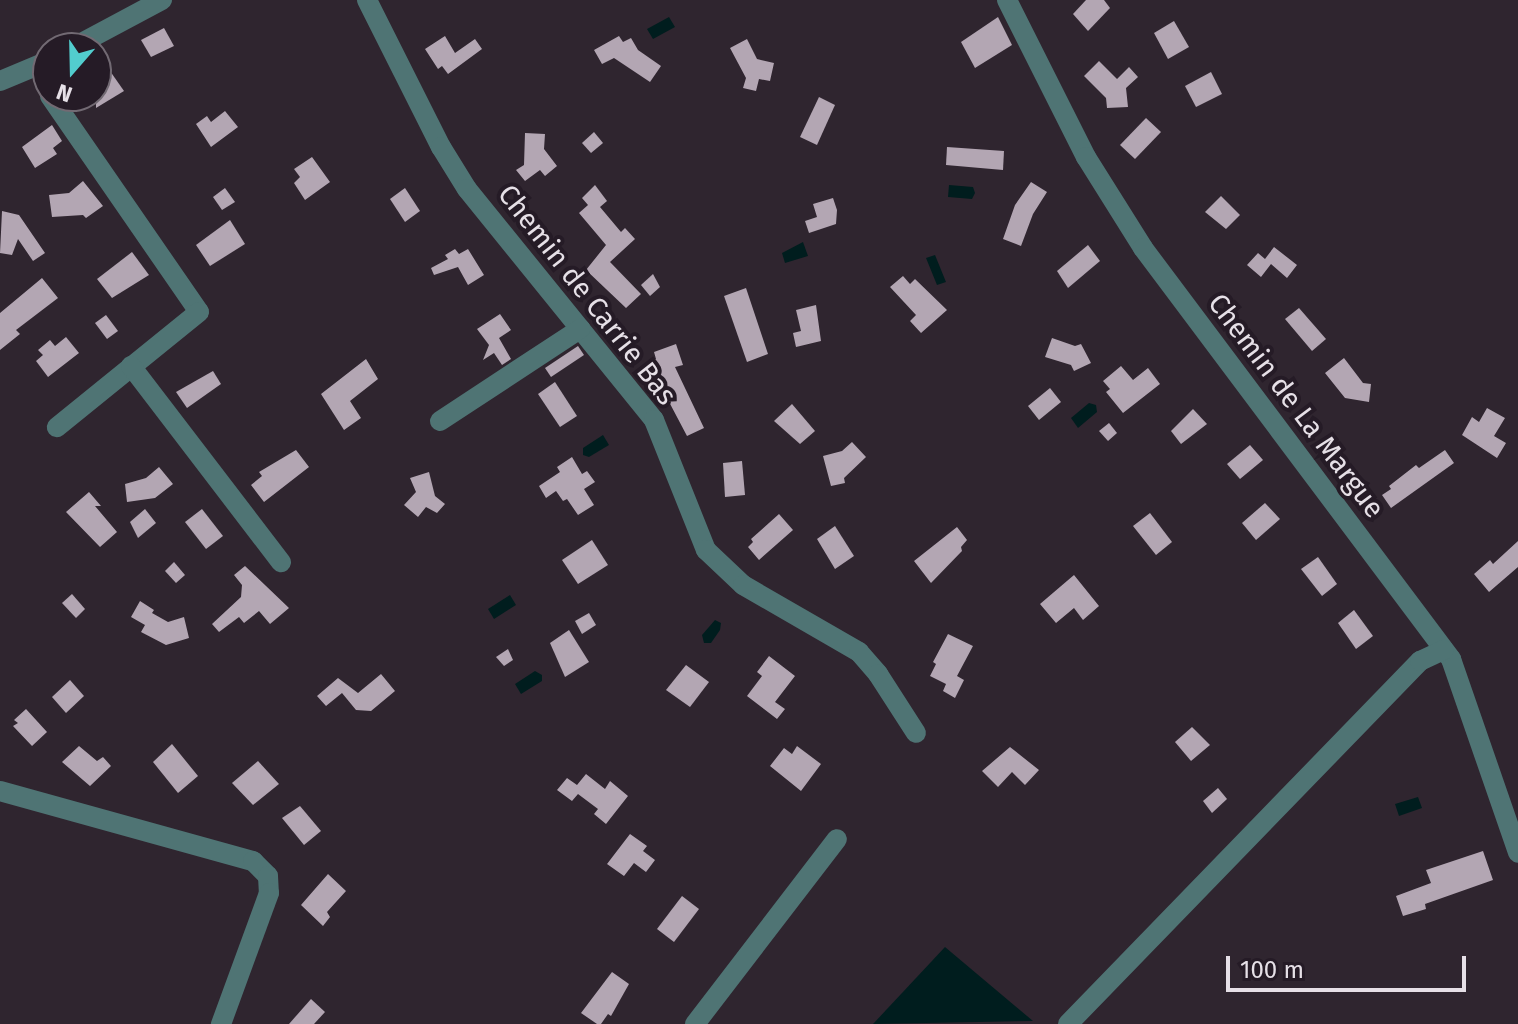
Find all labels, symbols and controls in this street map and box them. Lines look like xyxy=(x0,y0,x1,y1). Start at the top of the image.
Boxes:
north arrow xyxy=(32,32,112,112)
text: N xyxy=(53,78,76,108)
street label: Chemin de Carrie Bas xyxy=(491,178,683,412)
street label: Chemin de La Margue xyxy=(1201,287,1391,525)
scale bar xyxy=(1230,940,1470,990)
text: 100 m xyxy=(1240,956,1304,984)

